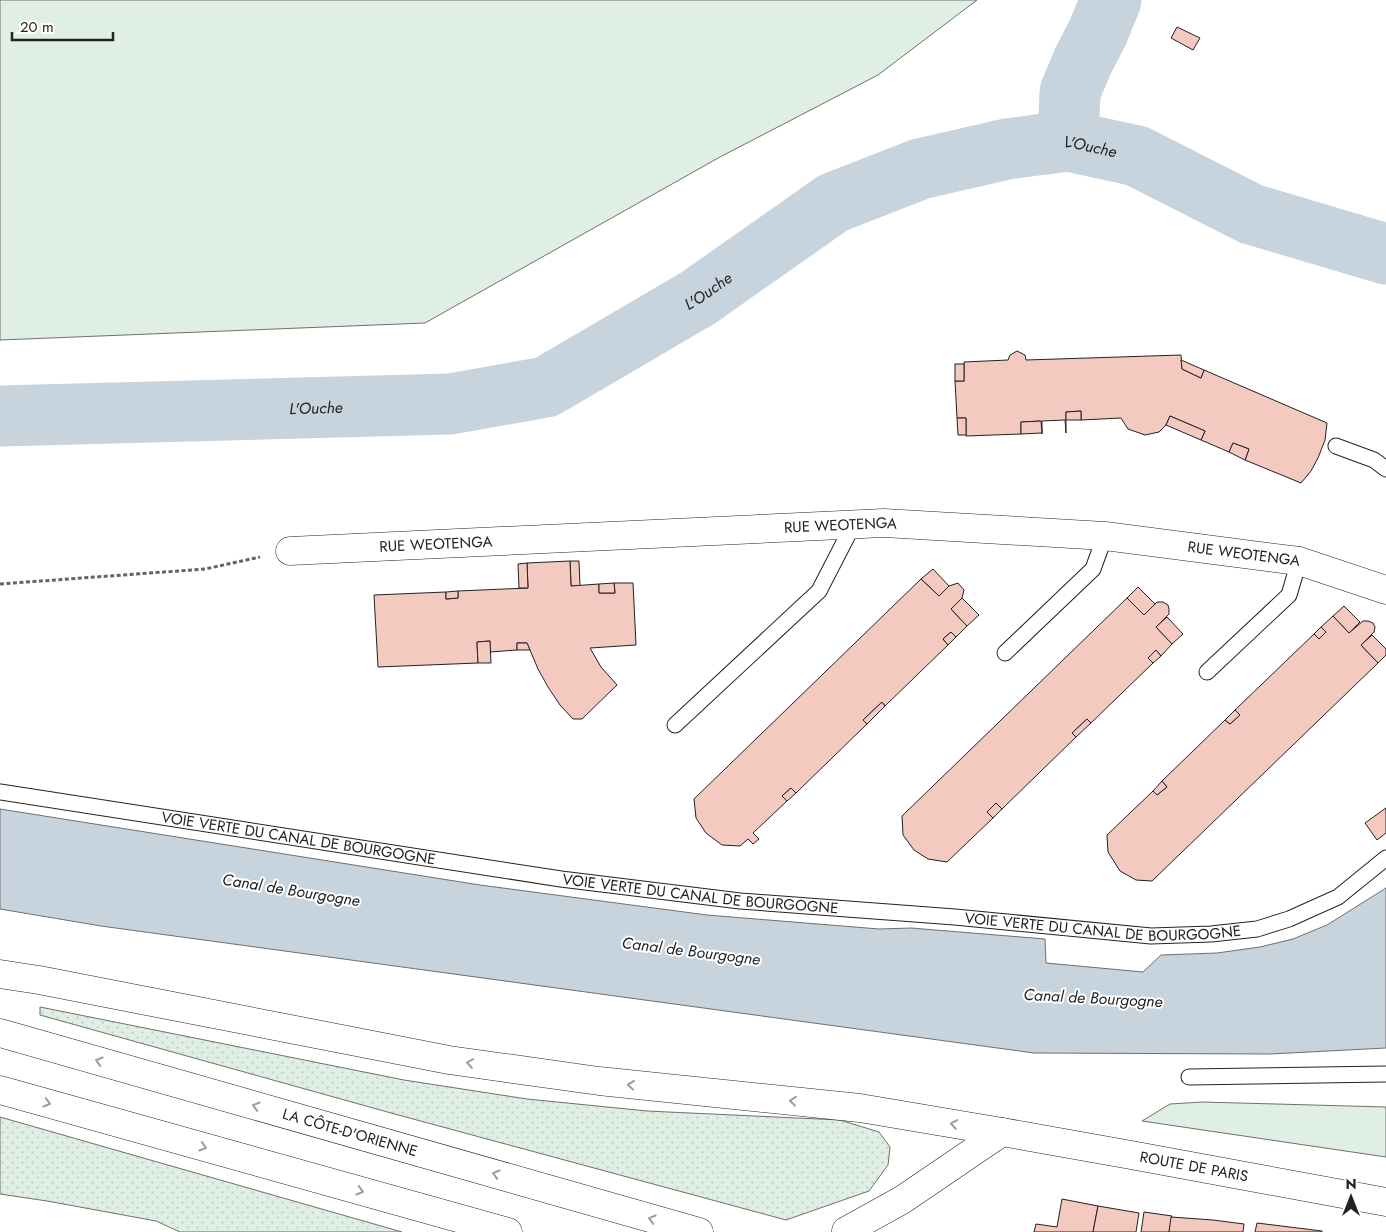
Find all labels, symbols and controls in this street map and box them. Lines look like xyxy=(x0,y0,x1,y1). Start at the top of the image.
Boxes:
scale bar xyxy=(12,10,114,42)
text: 20 m xyxy=(20,16,54,38)
water label: L'Ouche xyxy=(1063,129,1119,163)
water label: L'Ouche xyxy=(680,266,737,315)
water label: L'Ouche xyxy=(289,395,343,420)
street label: RUE WEOTENGA xyxy=(783,512,898,539)
street label: RUE WEOTENGA xyxy=(379,530,493,558)
street label: RUE WEOTENGA xyxy=(1186,536,1301,572)
street label: VOIE VERTE DU CANAL DE BOURGOGNE xyxy=(160,806,437,870)
water label: Canal de Bourgogne xyxy=(220,868,362,912)
street label: VOIE VERTE DU CANAL DE BOURGOGNE xyxy=(561,868,839,919)
street label: VOIE VERTE DU CANAL DE BOURGOGNE xyxy=(964,907,1242,947)
water label: Canal de Bourgogne xyxy=(621,931,761,971)
water label: Canal de Bourgogne xyxy=(1023,983,1163,1013)
one-way arrow xyxy=(96,1057,104,1067)
one-way arrow xyxy=(466,1058,474,1069)
one-way arrow xyxy=(627,1079,635,1090)
one-way arrow xyxy=(789,1096,797,1107)
one-way arrow xyxy=(42,1097,51,1107)
one-way arrow xyxy=(252,1101,260,1111)
street label: LA CÔTE-D'ORIENNE xyxy=(280,1103,420,1162)
one-way arrow xyxy=(949,1119,958,1129)
one-way arrow xyxy=(199,1141,207,1151)
street label: ROUTE DE PARIS xyxy=(1138,1146,1250,1187)
one-way arrow xyxy=(493,1170,501,1180)
north arrow xyxy=(1326,1172,1376,1222)
text: N xyxy=(1345,1174,1357,1194)
one-way arrow xyxy=(355,1185,363,1195)
one-way arrow xyxy=(649,1214,657,1224)

